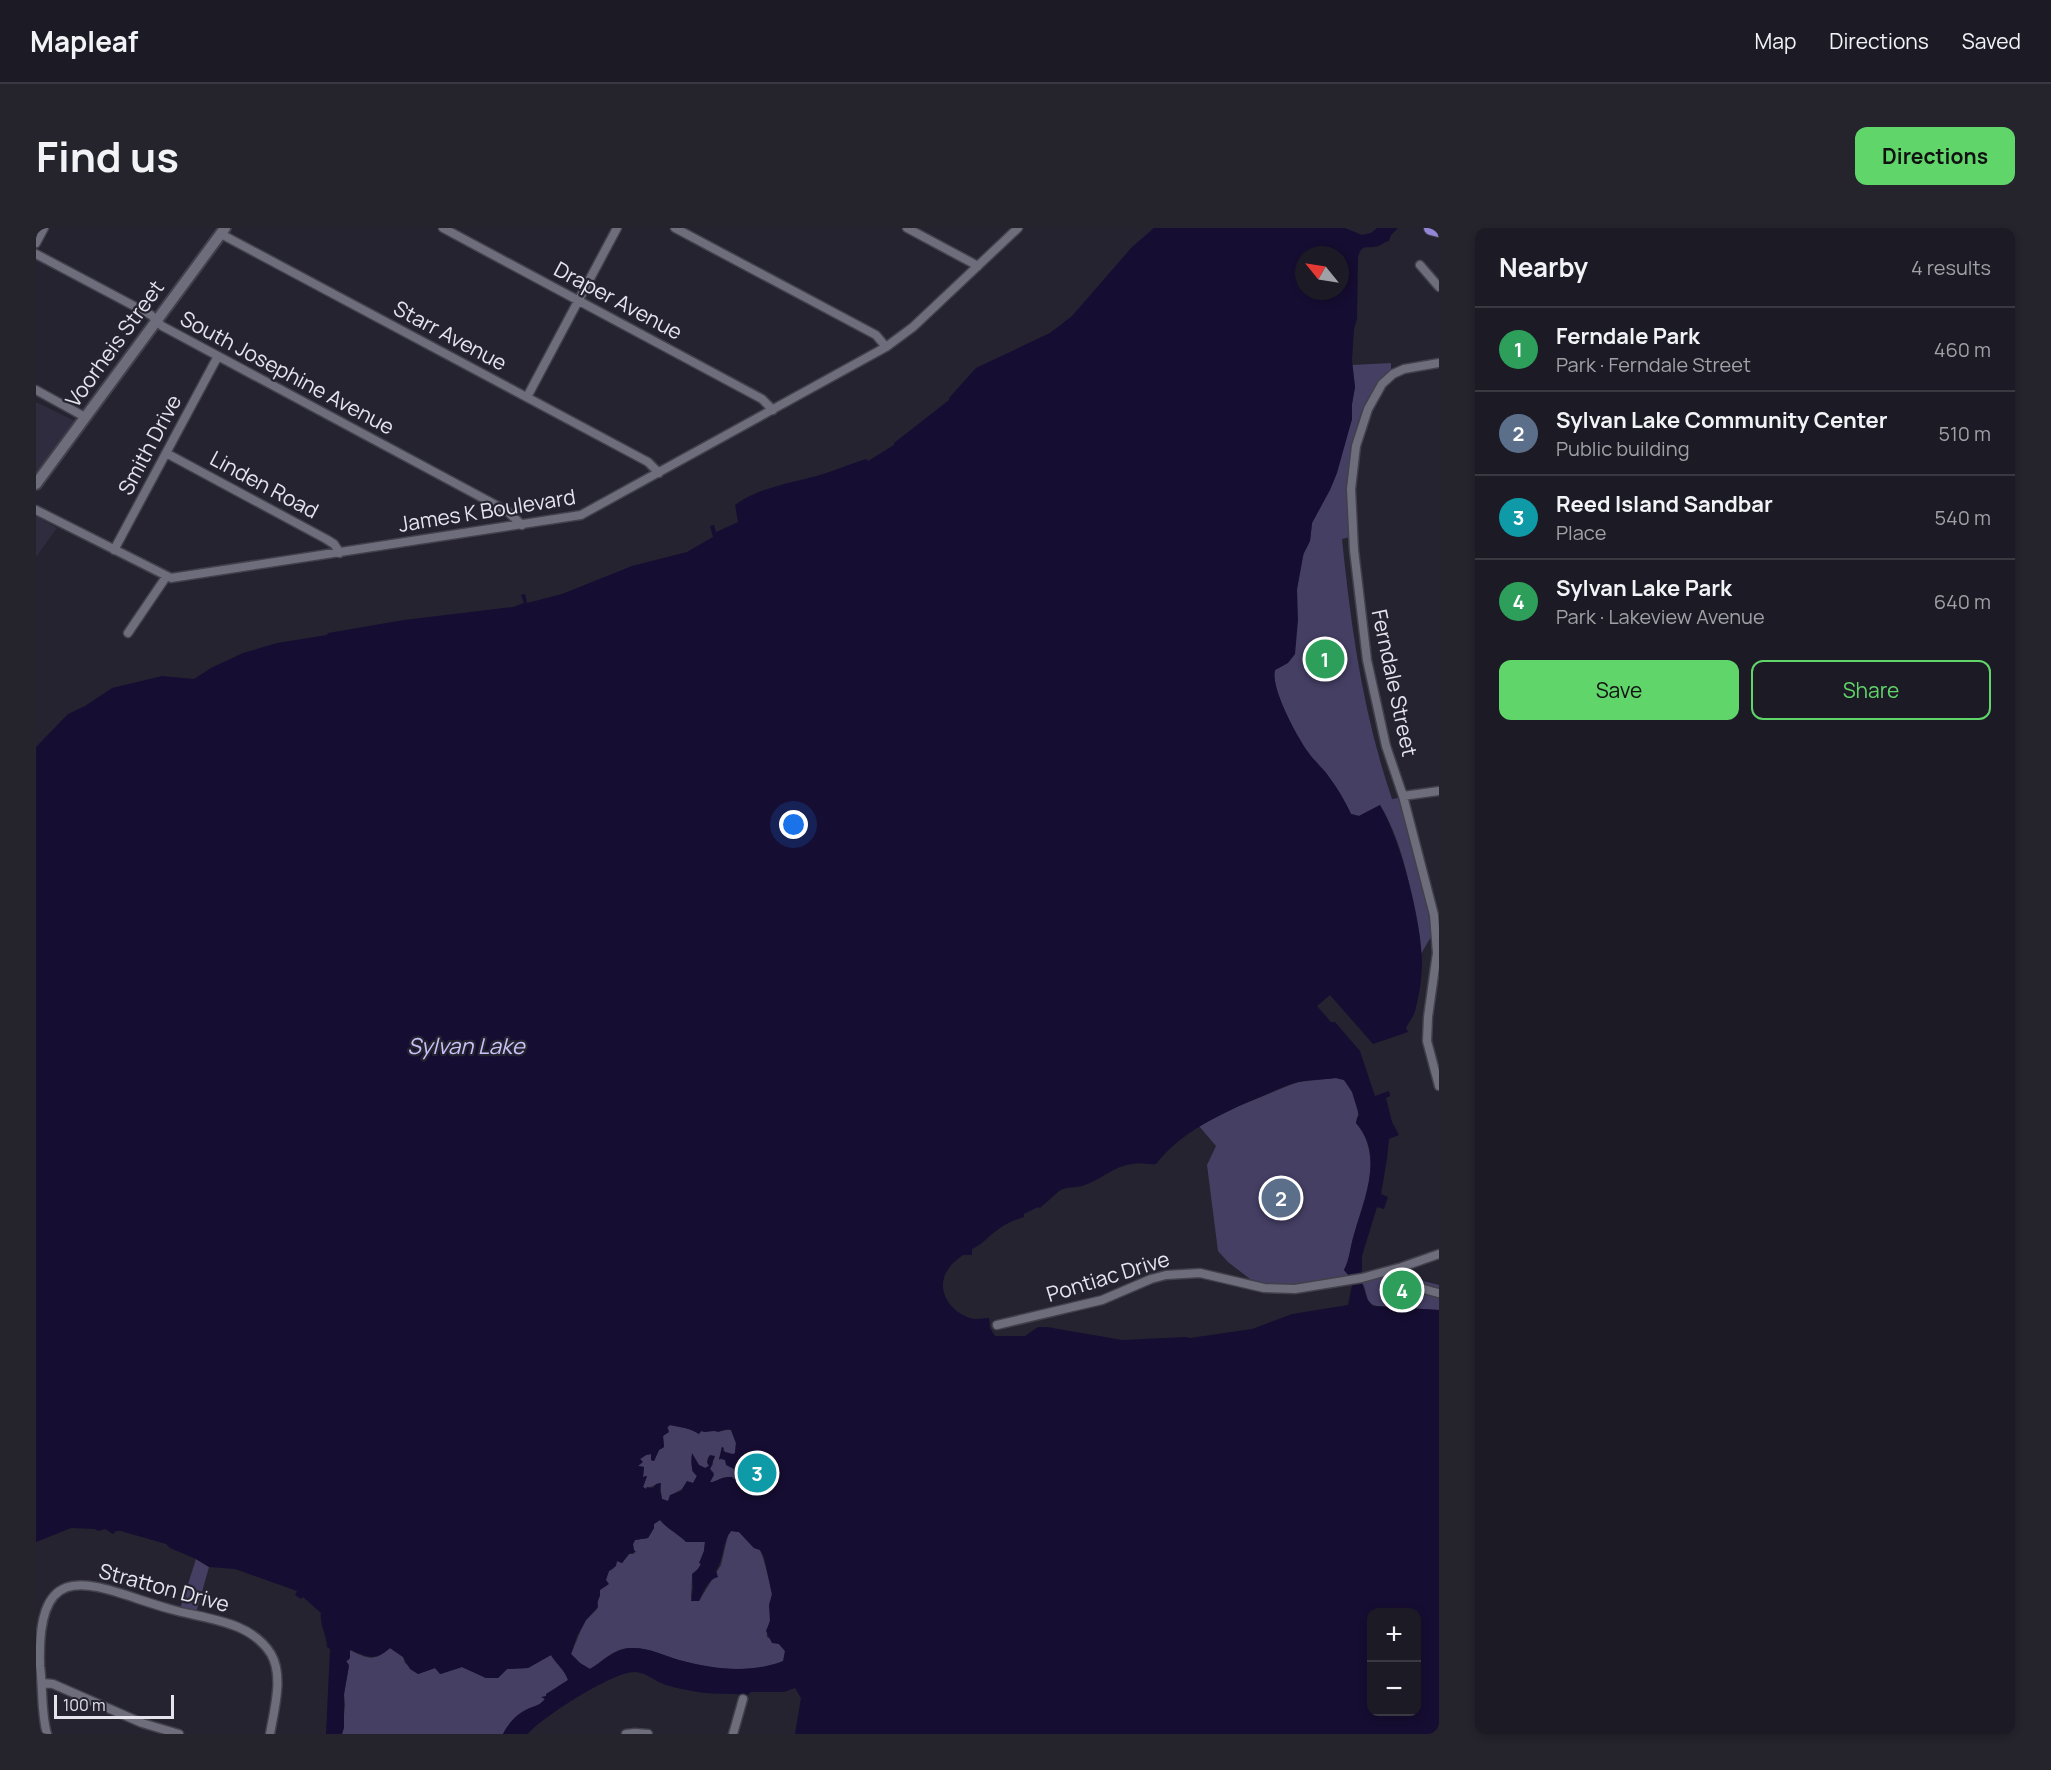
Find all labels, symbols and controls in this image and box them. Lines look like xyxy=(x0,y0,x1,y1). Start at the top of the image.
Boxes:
text: Mapleaf xyxy=(30,22,138,60)
text: Map xyxy=(1755,27,1796,55)
text: Directions xyxy=(1829,27,1929,55)
text: Saved xyxy=(1962,27,2021,55)
text: Find us xyxy=(36,127,179,185)
button: Directions xyxy=(1855,127,2015,185)
north arrow xyxy=(1295,246,1349,300)
text: Nearby xyxy=(1499,249,1588,285)
text: 4 results xyxy=(1911,254,1991,281)
street label: Draper Avenue xyxy=(550,255,687,346)
street label: Voorheis Street xyxy=(59,274,170,412)
street label: Starr Avenue xyxy=(389,294,512,377)
street label: South Josephine Avenue xyxy=(176,304,399,440)
text: Ferndale Park xyxy=(1556,321,1700,351)
text: 1 xyxy=(1514,336,1523,363)
text: 460 m xyxy=(1934,336,1991,363)
text: Park · Ferndale Street xyxy=(1556,351,1751,378)
street label: Smith Drive xyxy=(111,389,187,500)
text: Sylvan Lake Community Center xyxy=(1556,405,1888,435)
text: 2 xyxy=(1513,420,1524,447)
text: 510 m xyxy=(1938,420,1991,447)
text: Public building xyxy=(1556,435,1690,462)
street label: Linden Road xyxy=(205,444,324,524)
street label: James K Boulevard xyxy=(396,482,577,538)
text: Reed Island Sandbar xyxy=(1556,489,1773,519)
text: 3 xyxy=(1513,504,1524,531)
text: 540 m xyxy=(1935,504,1991,531)
text: Place xyxy=(1556,519,1606,546)
text: Sylvan Lake Park xyxy=(1556,573,1732,603)
text: 4 xyxy=(1512,588,1525,615)
text: 640 m xyxy=(1934,588,1991,615)
text: Park · Lakeview Avenue xyxy=(1556,603,1765,630)
street label: Ferndale Street xyxy=(1366,607,1424,759)
pin: 1 xyxy=(1306,636,1344,682)
button: Save xyxy=(1499,660,1739,720)
button: Share xyxy=(1751,660,1991,720)
your location xyxy=(779,810,808,839)
water label: Sylvan Lake xyxy=(407,1031,526,1061)
pin: 2 xyxy=(1262,1176,1300,1220)
street label: Pontiac Drive xyxy=(1043,1244,1173,1308)
pin: 4 xyxy=(1382,1268,1422,1312)
pin: 3 xyxy=(738,1450,776,1496)
street label: Stratton Drive xyxy=(96,1556,233,1618)
map controls xyxy=(1367,1608,1421,1716)
button: + xyxy=(1367,1608,1421,1662)
button: − xyxy=(1367,1662,1421,1716)
scale bar xyxy=(54,1692,174,1720)
text: 100 m xyxy=(63,1694,106,1716)

